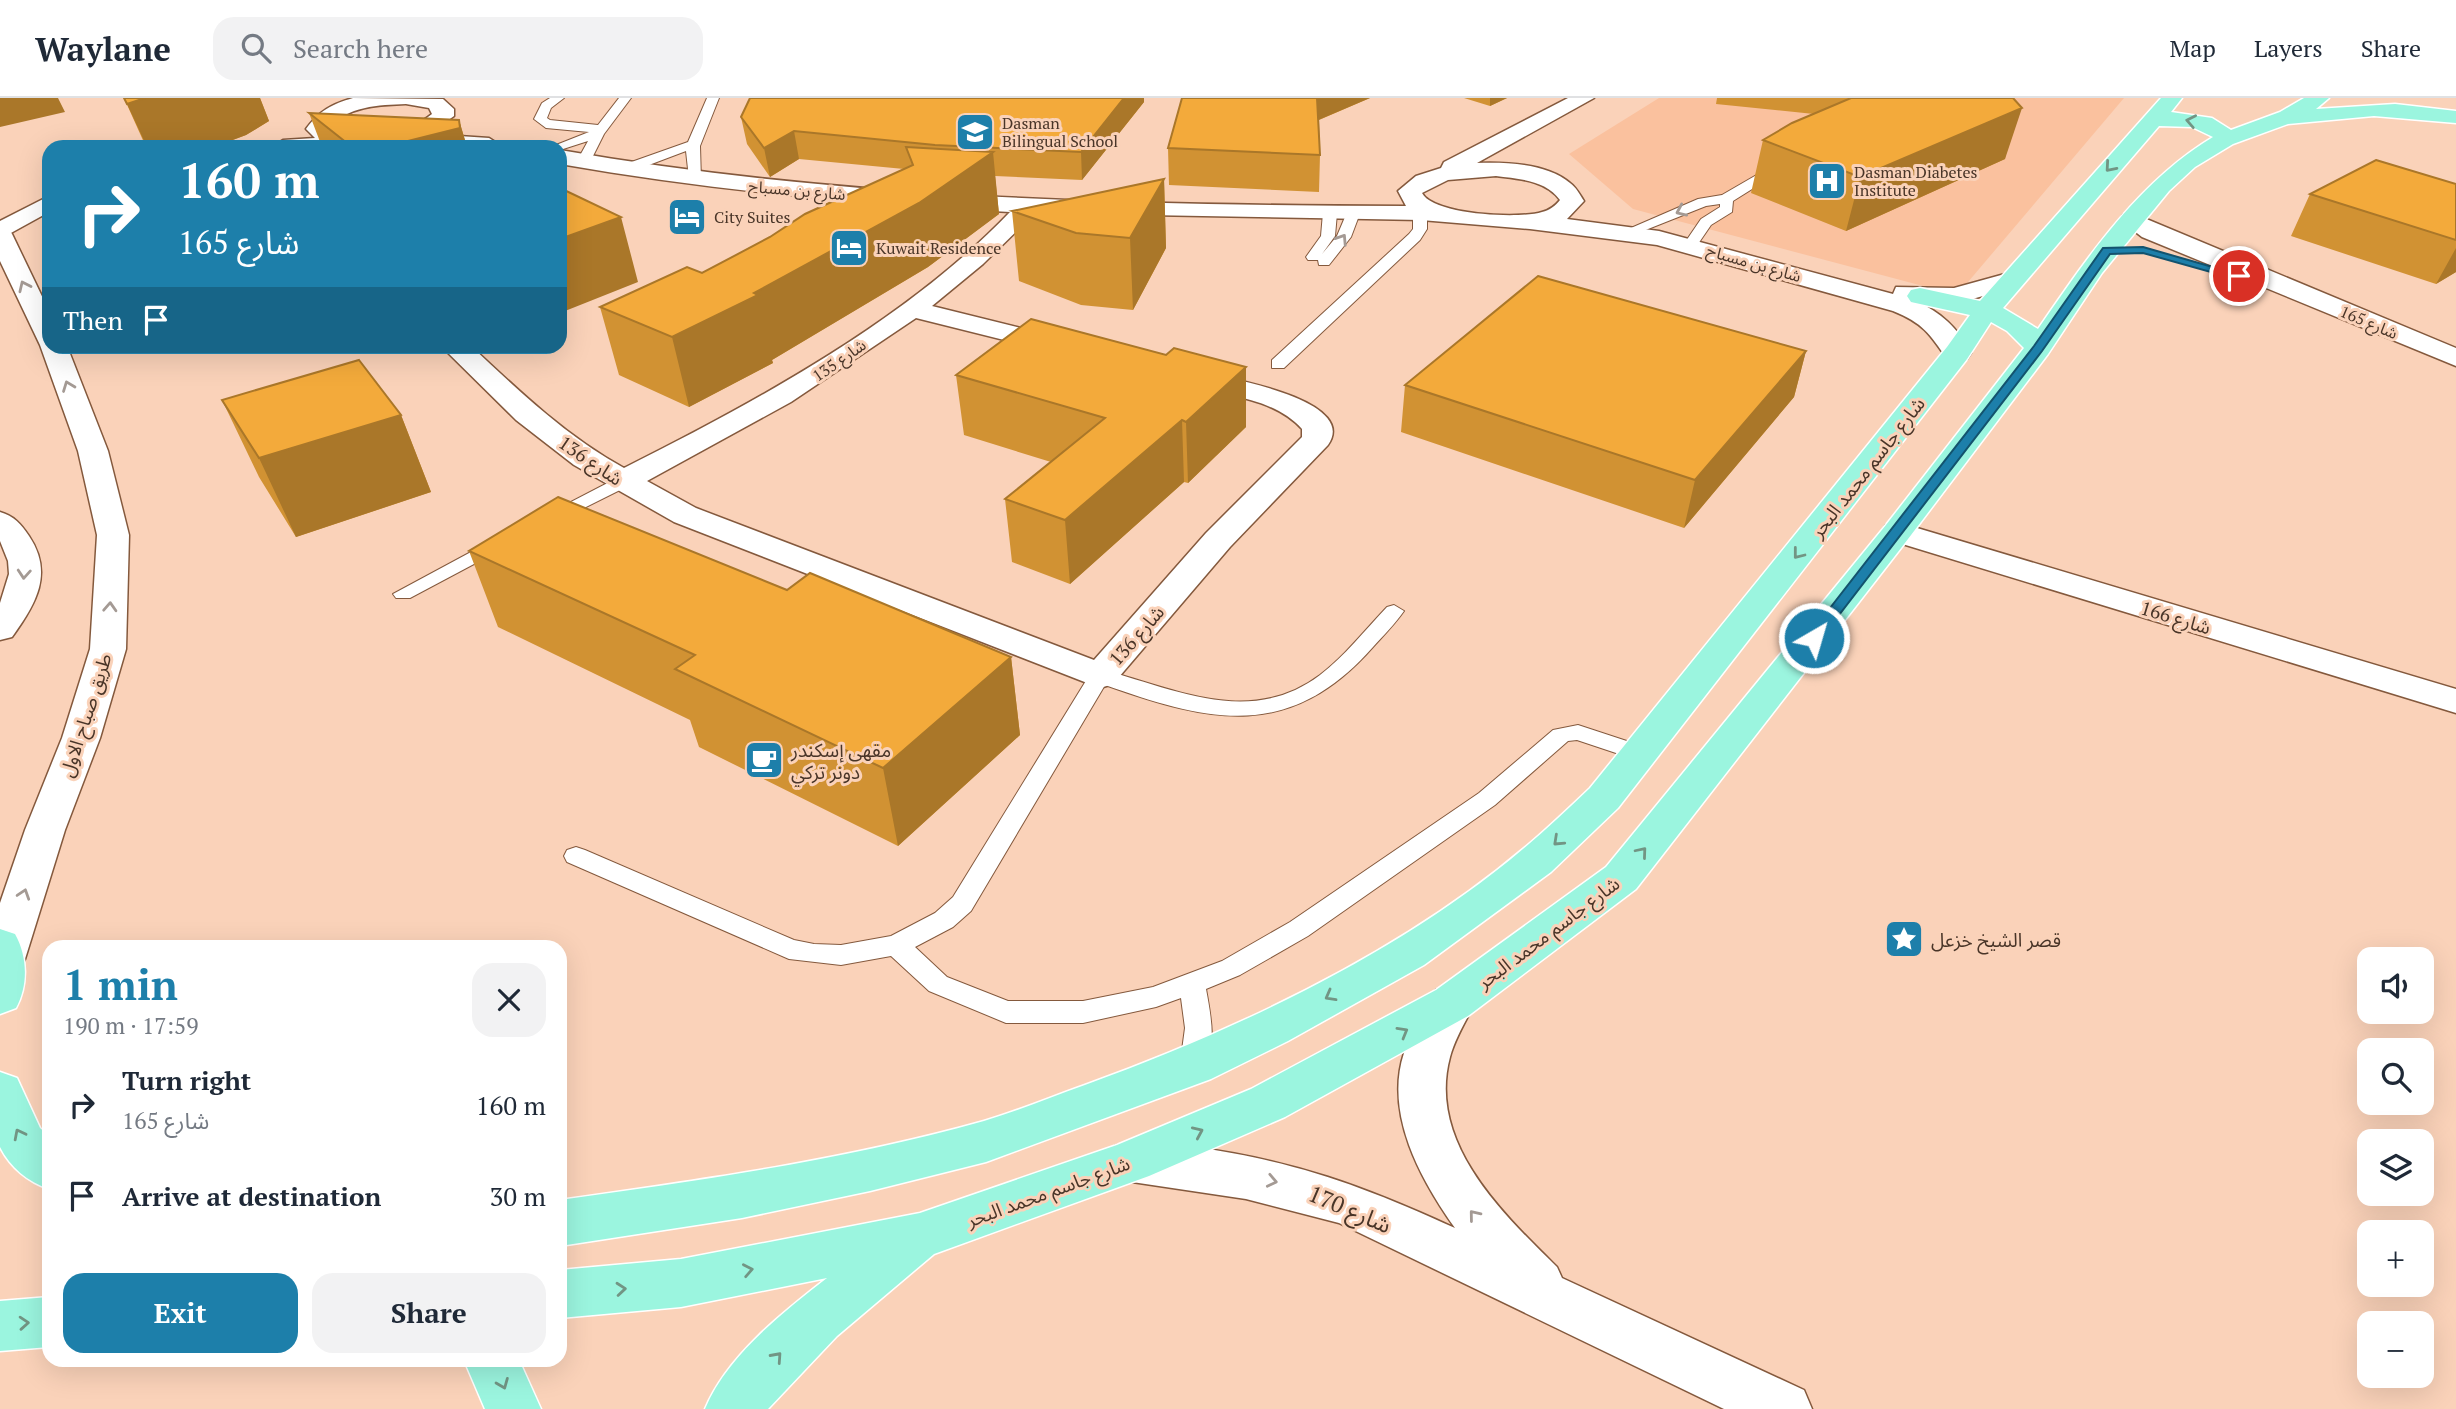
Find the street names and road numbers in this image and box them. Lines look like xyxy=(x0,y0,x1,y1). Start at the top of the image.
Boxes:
street label: شارع بن مسباح xyxy=(747,175,846,207)
street label: شارع بن مسباح xyxy=(1704,239,1804,289)
street label: شارع 165 xyxy=(2336,300,2401,346)
street label: شارع 135 xyxy=(808,334,871,388)
street label: شارع جاسم محمد البحر xyxy=(1804,392,1932,545)
street label: شارع 136 xyxy=(553,429,628,492)
street label: شارع 166 xyxy=(2137,595,2214,641)
street label: شارع 136 xyxy=(1103,600,1171,672)
street label: طريق صباح الاول xyxy=(53,650,119,781)
street label: شارع جاسم محمد البحر xyxy=(1471,870,1626,997)
street label: شارع جاسم محمد البحر xyxy=(962,1150,1134,1235)
street label: شارع 170 xyxy=(1303,1178,1396,1242)

